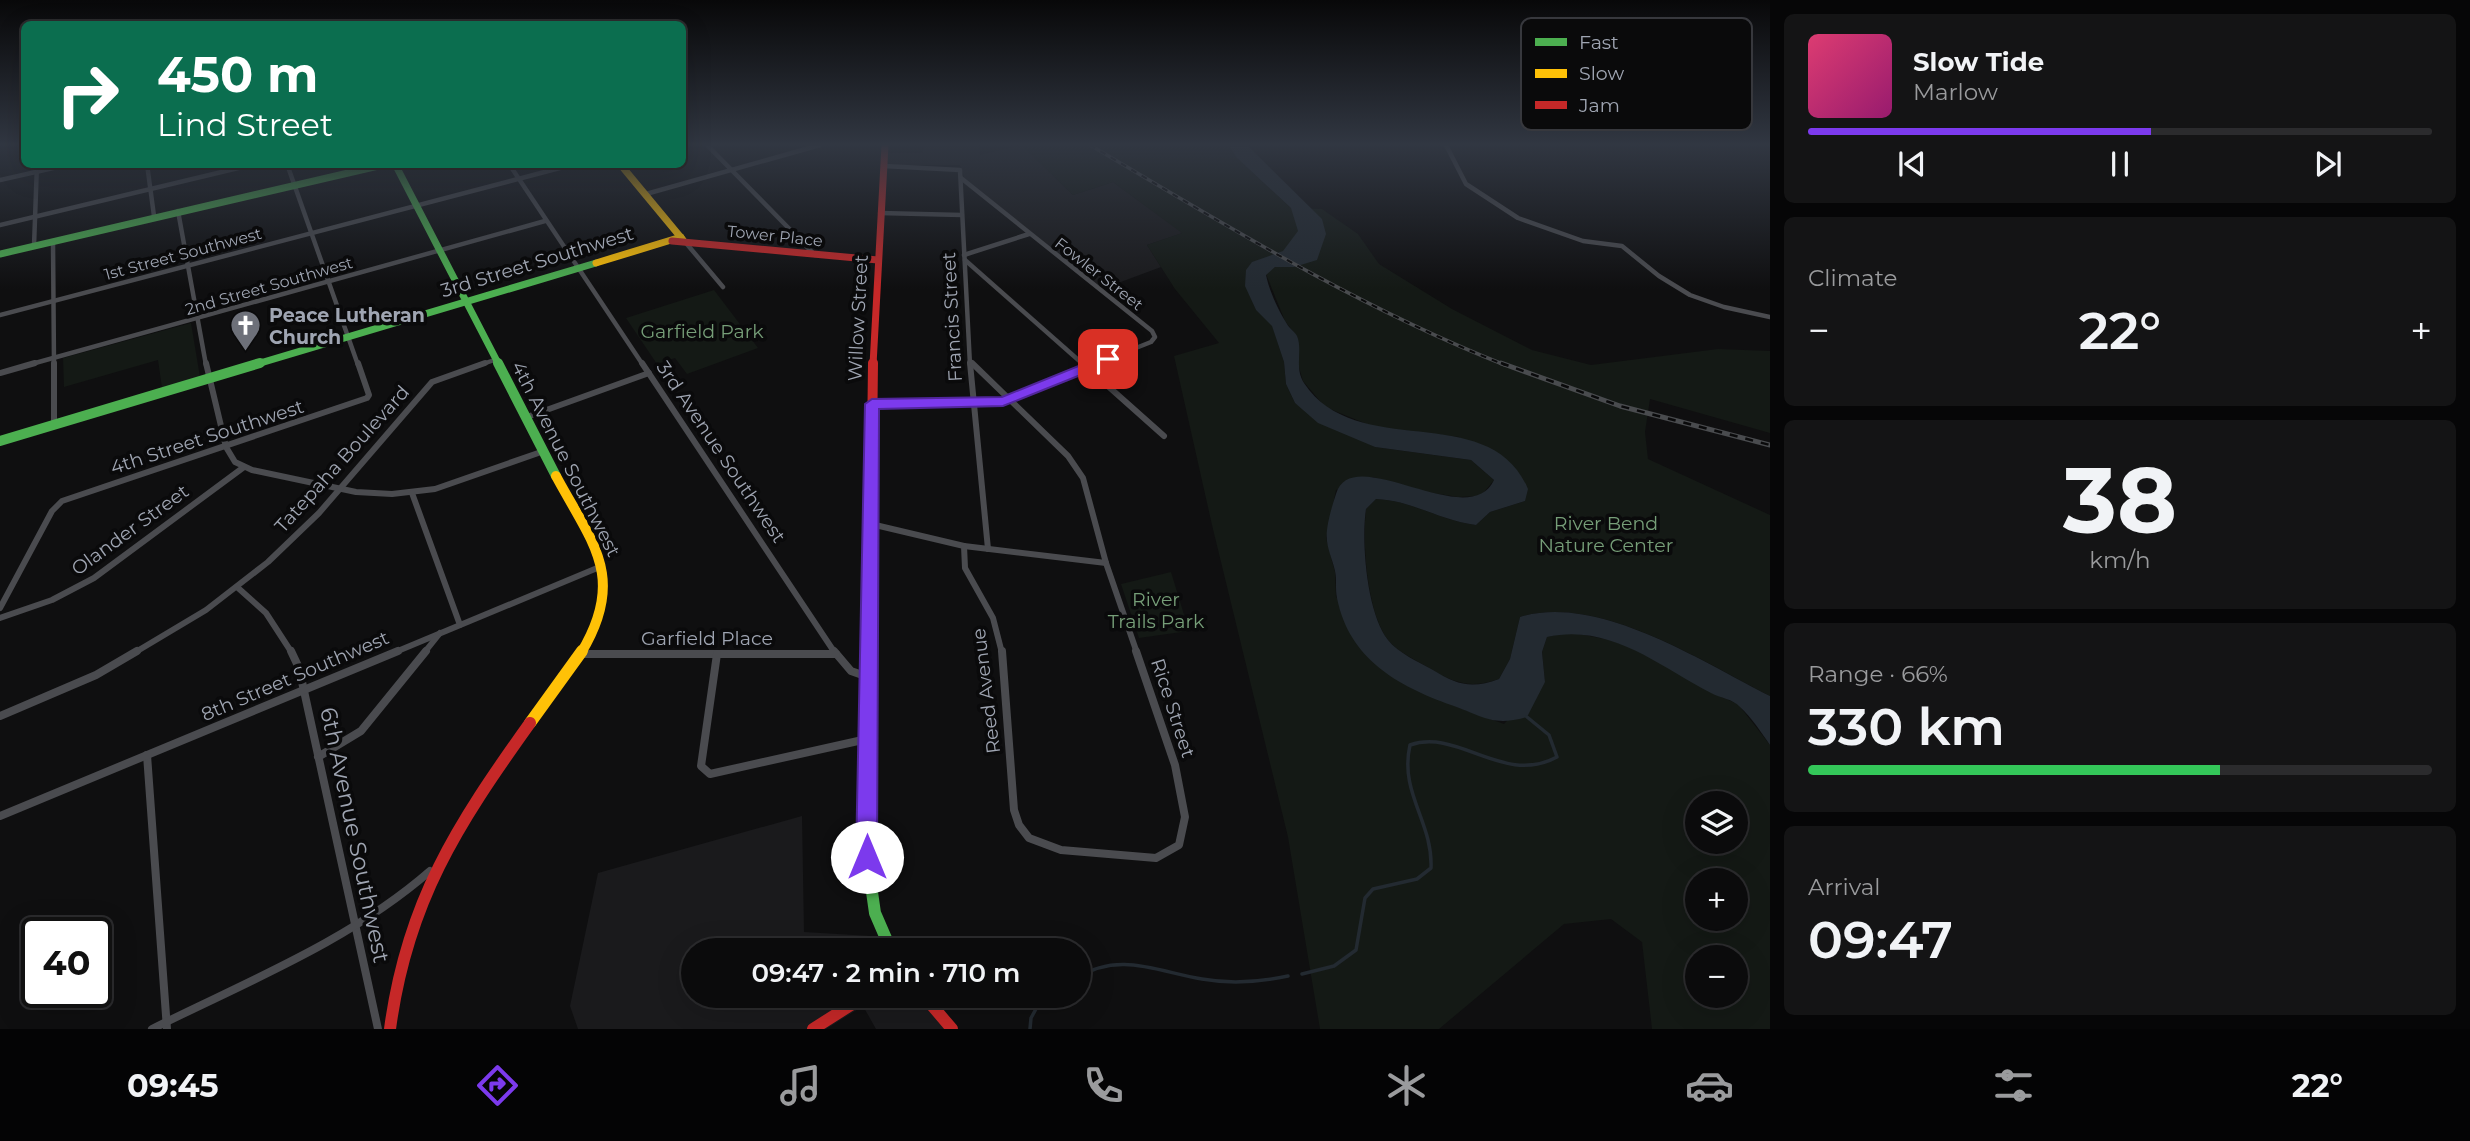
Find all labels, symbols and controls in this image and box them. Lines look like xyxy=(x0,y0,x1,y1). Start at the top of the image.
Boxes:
legend xyxy=(1521,18,1752,130)
text: Fast xyxy=(1579,31,1619,54)
text: 450 m xyxy=(157,45,318,104)
text: Slow Tide xyxy=(1913,46,2044,78)
icon: right xyxy=(42,49,133,140)
text: Slow xyxy=(1579,62,1624,85)
text: Marlow xyxy=(1913,78,1998,106)
text: Jam xyxy=(1578,94,1620,117)
text: Lind Street xyxy=(157,105,333,144)
icon: previous xyxy=(1893,145,1931,183)
icon: pause xyxy=(2101,145,2139,183)
icon: next xyxy=(2309,145,2347,183)
street label: 3rd Street Southwest xyxy=(438,222,636,302)
street label: Tower Place xyxy=(726,222,824,250)
street label: 1st Street Southwest xyxy=(102,224,264,284)
street label: Fowler Street xyxy=(1051,234,1147,315)
street label: Francis Street xyxy=(937,251,967,383)
street label: 2nd Street Southwest xyxy=(183,253,355,319)
street label: Willow Street xyxy=(843,254,873,382)
text: Climate xyxy=(1808,264,1897,292)
text: 22° xyxy=(2079,299,2161,362)
place label: Peace Lutheran Church xyxy=(269,304,425,349)
text: − xyxy=(1808,307,1830,354)
text: + xyxy=(2410,307,2432,354)
church icon: Peace Lutheran Church xyxy=(229,309,263,353)
park label: Garfield Park xyxy=(640,320,764,343)
pin xyxy=(1078,329,1138,389)
icon: arrive xyxy=(1089,340,1127,378)
street label: 4th Avenue Southwest xyxy=(507,357,625,561)
street label: 3rd Avenue Southwest xyxy=(652,357,791,547)
street label: Tatepaha Boulevard xyxy=(270,381,414,537)
street label: 4th Street Southwest xyxy=(107,395,307,479)
text: 38 xyxy=(2063,445,2177,556)
street label: Olander Street xyxy=(67,480,193,580)
park label: River Bend Nature Center xyxy=(1539,512,1673,557)
text: km/h xyxy=(2089,546,2151,574)
park label: River Trails Park xyxy=(1108,588,1205,633)
street label: 8th Street Southwest xyxy=(198,626,393,726)
street label: Garfield Place xyxy=(641,627,773,650)
street label: Reed Avenue xyxy=(967,627,1005,755)
street label: Rice Street xyxy=(1146,655,1200,761)
text: Range · 66% xyxy=(1808,660,1948,688)
text: 330 km xyxy=(1808,695,2005,758)
street label: 6th Avenue Southwest xyxy=(314,705,396,965)
map controls xyxy=(1685,791,1748,1008)
button: layers xyxy=(1685,791,1748,854)
position arrow xyxy=(830,820,904,894)
button: + xyxy=(1685,868,1748,931)
text: Arrival xyxy=(1808,873,1881,901)
text: 09:47 xyxy=(1808,908,1953,971)
speed limit sign: 40 xyxy=(21,917,112,1008)
button: − xyxy=(1685,945,1748,1008)
text: 09:47 · 2 min · 710 m xyxy=(752,957,1020,989)
icon: directions xyxy=(473,1061,522,1110)
icon: music xyxy=(776,1061,825,1110)
icon: phone xyxy=(1079,1061,1128,1110)
icon: climate xyxy=(1382,1061,1431,1110)
icon: car xyxy=(1685,1061,1734,1110)
icon: filters xyxy=(1989,1061,2038,1110)
text: 09:45 xyxy=(127,1066,219,1105)
text: 22° xyxy=(2292,1066,2343,1105)

